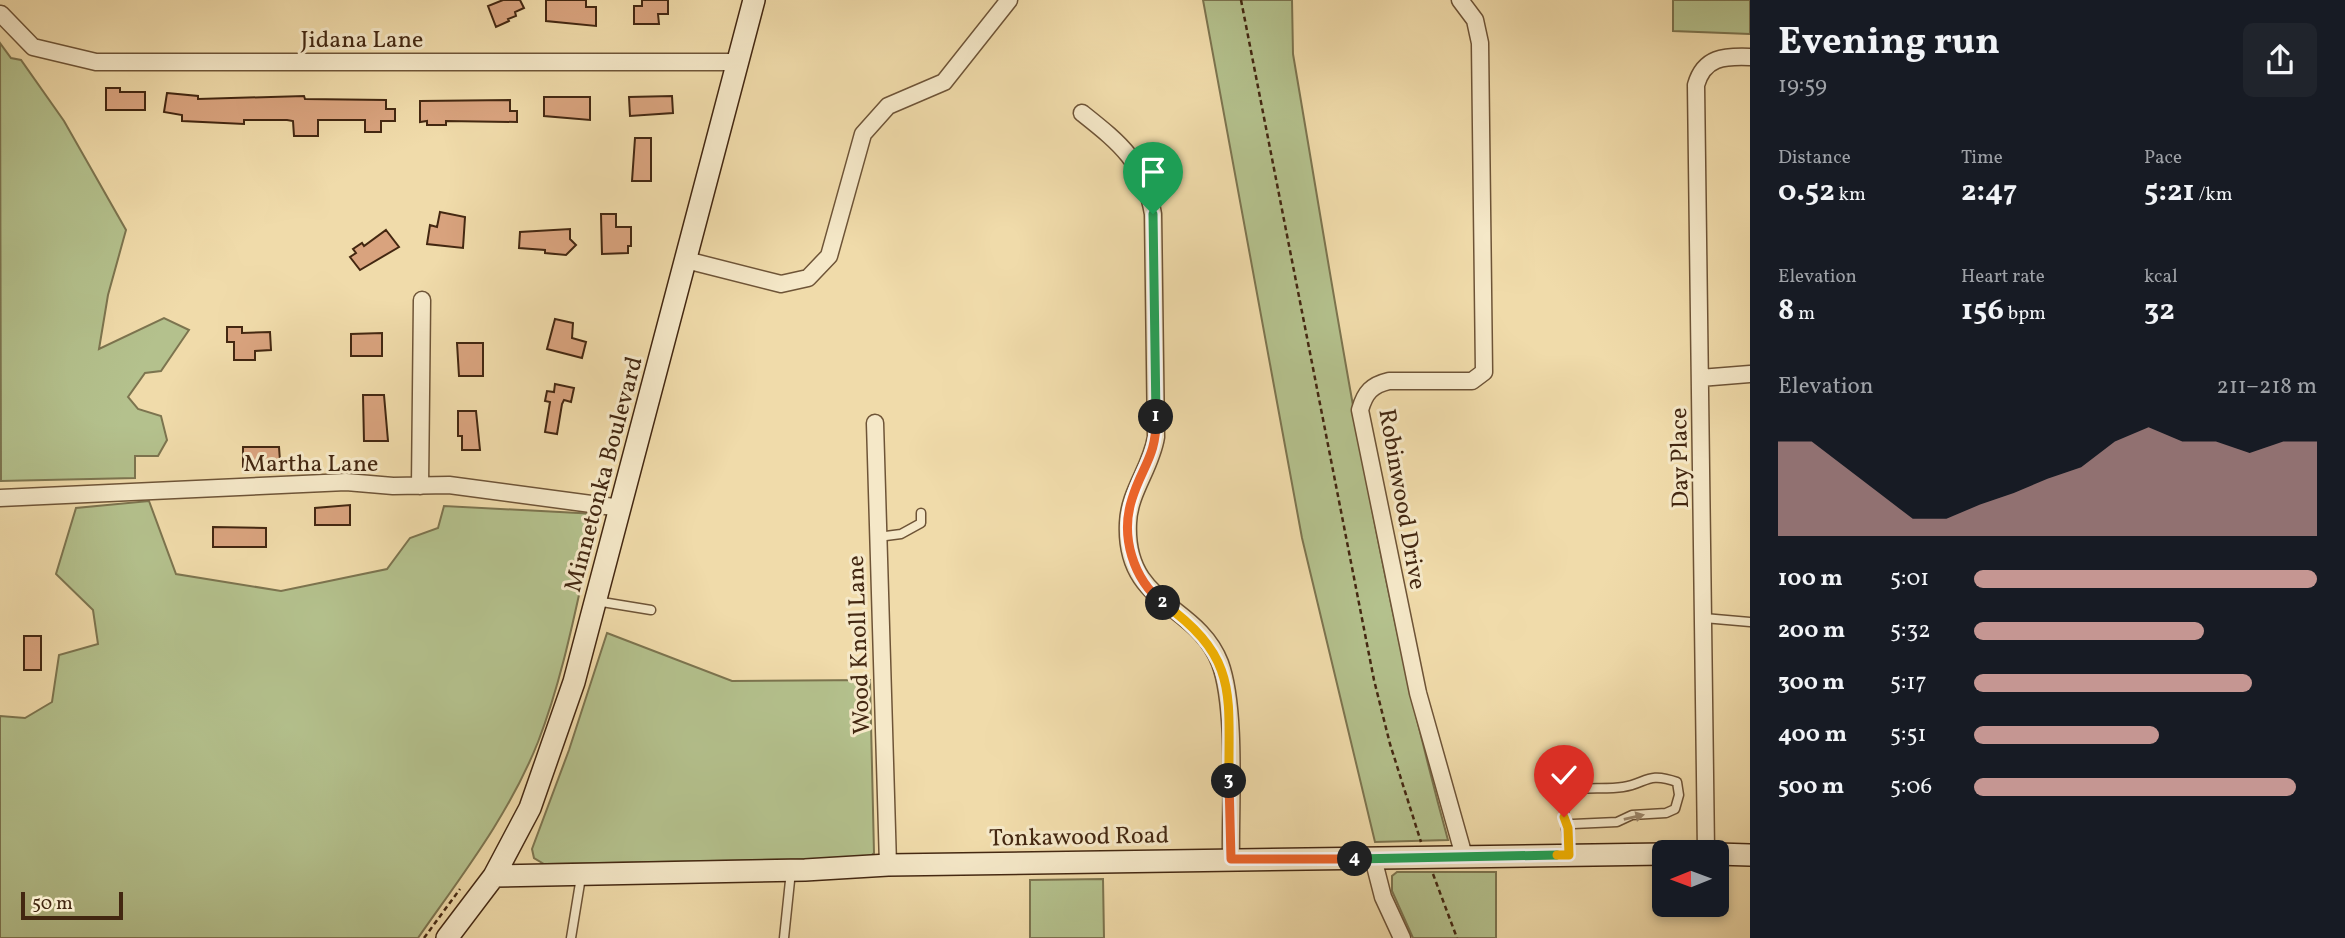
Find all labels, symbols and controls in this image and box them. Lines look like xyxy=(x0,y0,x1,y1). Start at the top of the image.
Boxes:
text: Evening run xyxy=(1778,17,2000,70)
button: share xyxy=(2243,23,2317,97)
street label: Jidana Lane xyxy=(301,24,423,58)
text: 19:59 xyxy=(1778,70,1827,102)
pin xyxy=(1123,142,1183,214)
text: Distance xyxy=(1778,145,1851,171)
text: Time xyxy=(1961,145,2003,171)
text: Pace xyxy=(2144,145,2182,171)
icon: arrive xyxy=(1134,153,1172,191)
text: 0.52 xyxy=(1778,171,1835,213)
text: 2:47 xyxy=(1961,171,2017,213)
text: 5:21 xyxy=(2144,171,2195,213)
text: km xyxy=(1835,182,1866,208)
text: /km xyxy=(2195,182,2233,208)
text: Elevation xyxy=(1778,264,1857,290)
text: Heart rate xyxy=(1961,264,2045,290)
text: kcal xyxy=(2144,264,2178,290)
text: 8 xyxy=(1778,290,1794,332)
text: 156 xyxy=(1961,290,2004,332)
text: 32 xyxy=(2144,290,2175,332)
text: m xyxy=(1794,301,1815,327)
text: bpm xyxy=(2004,301,2046,327)
street label: Minnetonka Boulevard xyxy=(557,353,653,596)
text: Elevation xyxy=(1778,371,1874,403)
text: 211–218 m xyxy=(2217,371,2317,403)
pin: 1 xyxy=(1138,400,1174,434)
text: 1 xyxy=(1152,403,1159,429)
street label: Robinwood Drive xyxy=(1368,406,1434,592)
street label: Day Place xyxy=(1663,407,1699,509)
street label: Martha Lane xyxy=(244,448,378,482)
street label: Wood Knoll Lane xyxy=(840,555,880,735)
text: 100 m xyxy=(1778,563,1843,595)
text: 5:01 xyxy=(1890,563,1929,595)
pin: 2 xyxy=(1146,586,1180,620)
text: 2 xyxy=(1158,589,1167,615)
text: 200 m xyxy=(1778,615,1845,647)
text: 5:32 xyxy=(1890,615,1931,647)
text: 300 m xyxy=(1778,667,1845,699)
text: 5:17 xyxy=(1890,667,1927,699)
text: 400 m xyxy=(1778,719,1847,751)
text: 5:51 xyxy=(1890,719,1926,751)
pin xyxy=(1534,745,1594,817)
icon: check xyxy=(1545,756,1583,794)
pin: 3 xyxy=(1212,764,1246,798)
text: 3 xyxy=(1224,767,1233,793)
text: 500 m xyxy=(1778,771,1844,803)
text: 5:06 xyxy=(1890,771,1932,803)
one-way arrow xyxy=(1624,811,1646,822)
street label: Tonkawood Road xyxy=(989,819,1169,857)
north arrow xyxy=(1652,840,1729,917)
map controls xyxy=(1652,840,1729,917)
pin: 4 xyxy=(1338,842,1372,876)
text: 4 xyxy=(1349,845,1360,871)
scale bar xyxy=(21,889,122,921)
text: 50 m xyxy=(32,891,73,917)

